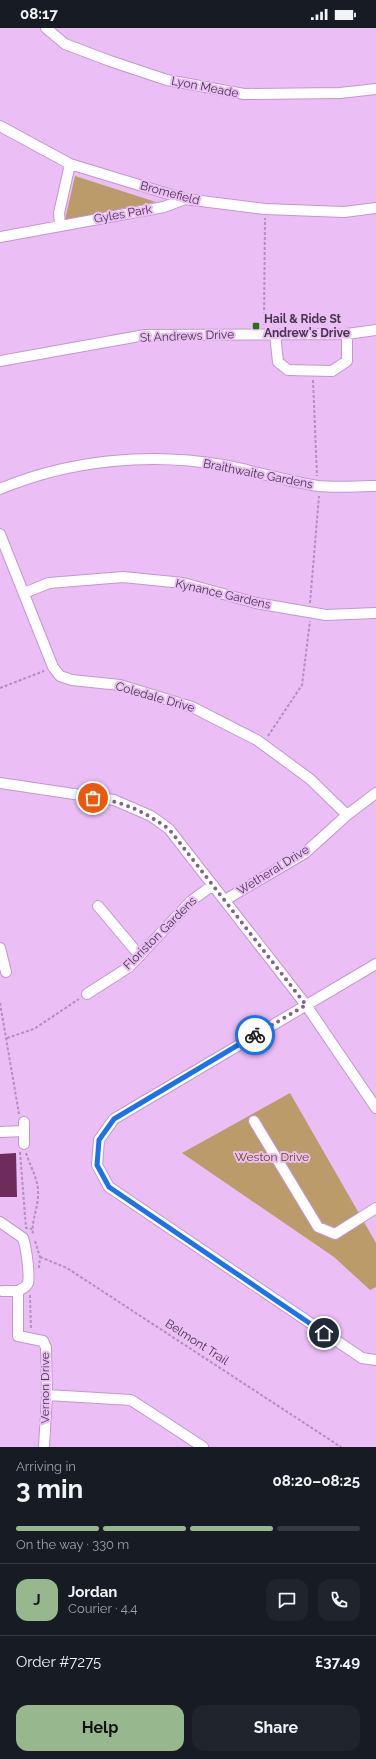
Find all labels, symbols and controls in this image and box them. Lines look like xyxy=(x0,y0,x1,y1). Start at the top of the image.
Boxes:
text: 08:17 xyxy=(20,5,58,23)
street label: Lyon Meade xyxy=(170,74,240,100)
street label: Bromefield xyxy=(139,178,201,208)
street label: Gyles Park xyxy=(93,202,154,226)
place label: Hail & Ride St Andrew's Drive xyxy=(264,312,350,340)
marker: Hail & Ride St Andrew's Drive xyxy=(251,321,261,331)
street label: St Andrews Drive xyxy=(140,327,234,345)
street label: Braithwaite Gardens xyxy=(202,456,314,492)
street label: Kynance Gardens xyxy=(174,576,272,612)
street label: Coledale Drive xyxy=(114,679,196,715)
pin xyxy=(76,781,110,815)
icon: bag xyxy=(82,787,104,809)
street label: Wetheral Drive xyxy=(234,842,312,898)
street label: Floriston Gardens xyxy=(121,893,200,972)
courier xyxy=(235,1015,275,1055)
icon: bike xyxy=(244,1024,266,1046)
park label: Weston Drive xyxy=(235,1150,309,1164)
street label: Belmont Trail xyxy=(163,1316,232,1368)
pin xyxy=(307,1316,341,1350)
icon: home xyxy=(313,1322,335,1344)
street label: Vernon Drive xyxy=(38,1352,52,1424)
text: Arriving in xyxy=(16,1459,76,1474)
text: 08:20–08:25 xyxy=(273,1472,360,1490)
text: 3 min xyxy=(16,1474,83,1504)
text: On the way · 330 m xyxy=(16,1537,129,1552)
button: chat xyxy=(266,1579,308,1621)
button: phone xyxy=(318,1579,360,1621)
text: Jordan xyxy=(68,1583,117,1601)
text: J xyxy=(33,1591,41,1609)
text: Courier · 4.4 xyxy=(68,1601,137,1616)
text: Order #7275 xyxy=(16,1653,101,1671)
text: £37.49 xyxy=(315,1653,360,1671)
button: Help xyxy=(16,1705,184,1751)
button: Share xyxy=(192,1705,360,1751)

